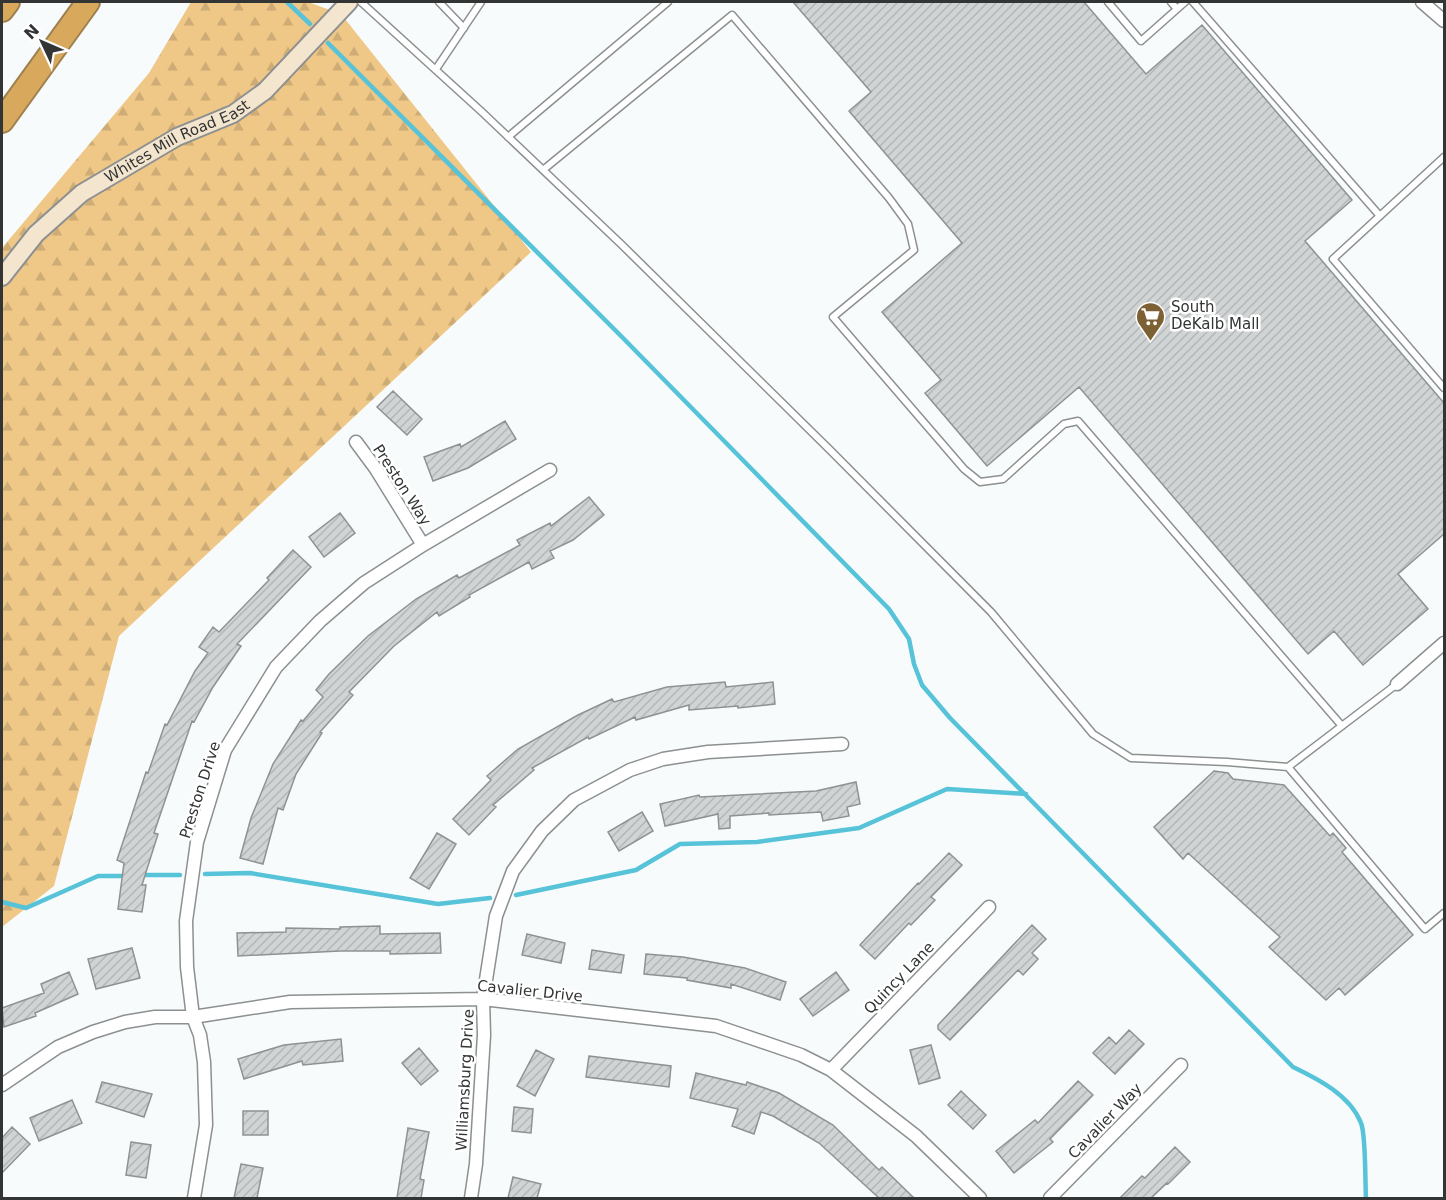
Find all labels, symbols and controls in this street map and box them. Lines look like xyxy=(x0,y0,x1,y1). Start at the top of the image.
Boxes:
north arrow xyxy=(12,12,72,72)
text: N xyxy=(20,21,43,43)
street label: Whites Mill Road East xyxy=(101,96,253,187)
place label: South DeKalb Mall xyxy=(1171,298,1259,333)
supermarket icon: South DeKalb Mall xyxy=(1134,300,1166,342)
street label: Preston Way xyxy=(369,441,435,529)
street label: Preston Drive xyxy=(176,739,224,841)
street label: Quincy Lane xyxy=(860,938,938,1018)
street label: Cavalier Drive xyxy=(476,976,584,1006)
street label: Williamsburg Drive xyxy=(452,1009,478,1151)
street label: Cavalier Way xyxy=(1064,1079,1146,1163)

